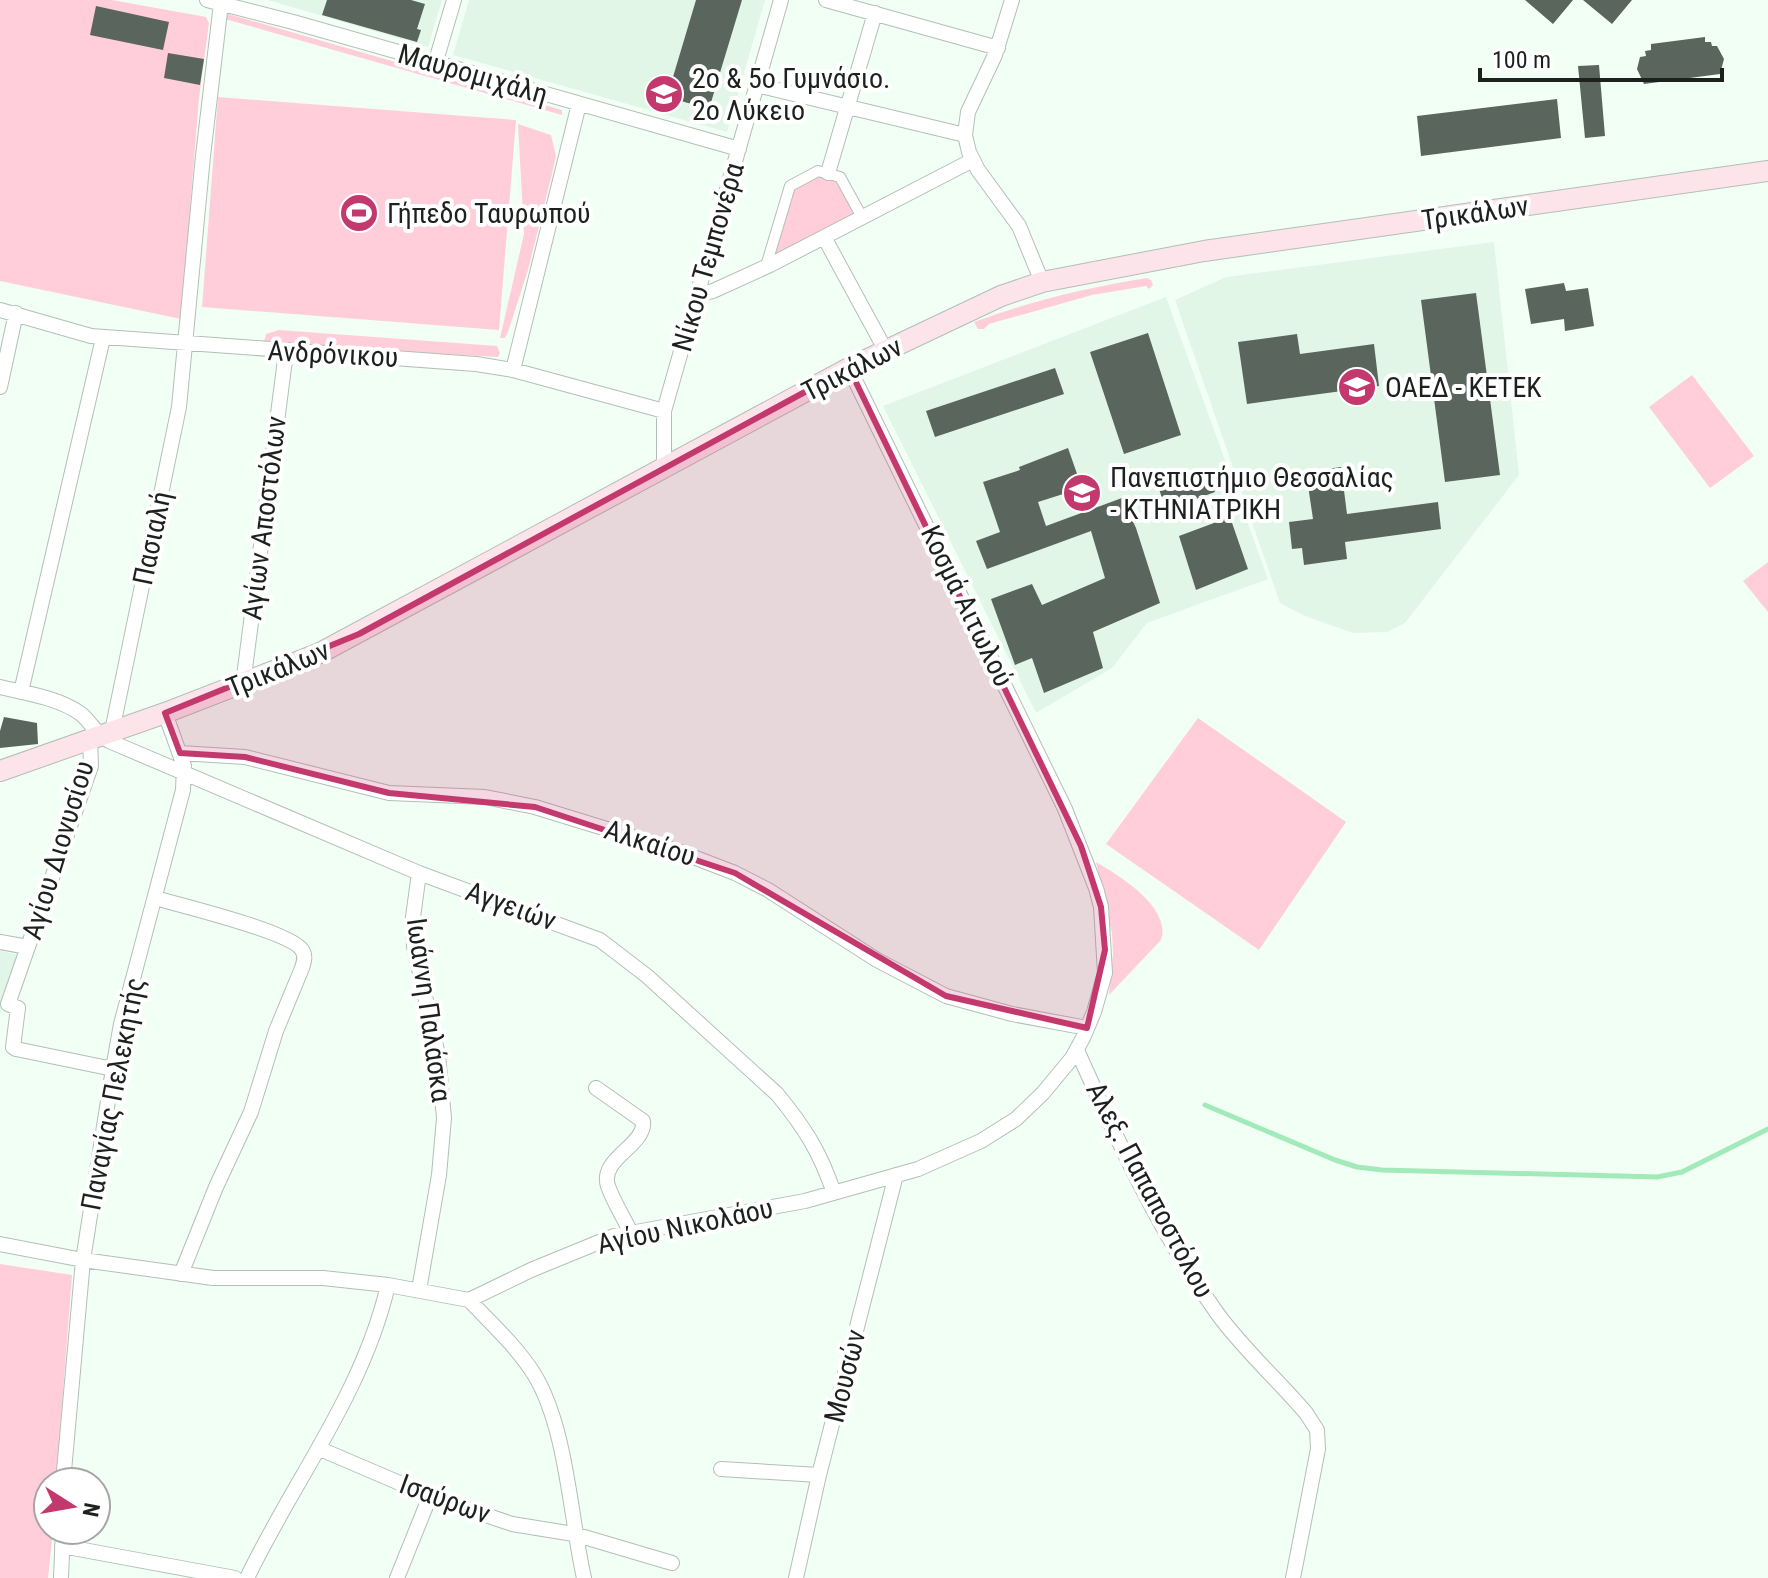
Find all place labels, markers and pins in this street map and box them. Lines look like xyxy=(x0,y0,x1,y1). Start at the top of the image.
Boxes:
place label: 2ο & 5ο Γυμνάσιο. 2ο Λύκειο xyxy=(692,62,890,127)
school or university icon: 2ο & 5ο Γυμνάσιο. 2ο Λύκειο xyxy=(643,73,685,115)
sports icon: Γήπεδο Ταυρωπού xyxy=(338,192,380,234)
place label: Γήπεδο Ταυρωπού xyxy=(387,197,591,230)
school or university icon: ΟΑΕΔ - ΚΕΤΕΚ xyxy=(1336,366,1378,408)
place label: ΟΑΕΔ - ΚΕΤΕΚ xyxy=(1385,371,1542,404)
place label: Πανεπιστήμιο Θεσσαλίας - ΚΤΗΝΙΑΤΡΙΚΗ xyxy=(1110,461,1394,526)
school or university icon: Πανεπιστήμιο Θεσσαλίας - ΚΤΗΝΙΑΤΡΙΚΗ xyxy=(1061,472,1103,514)

